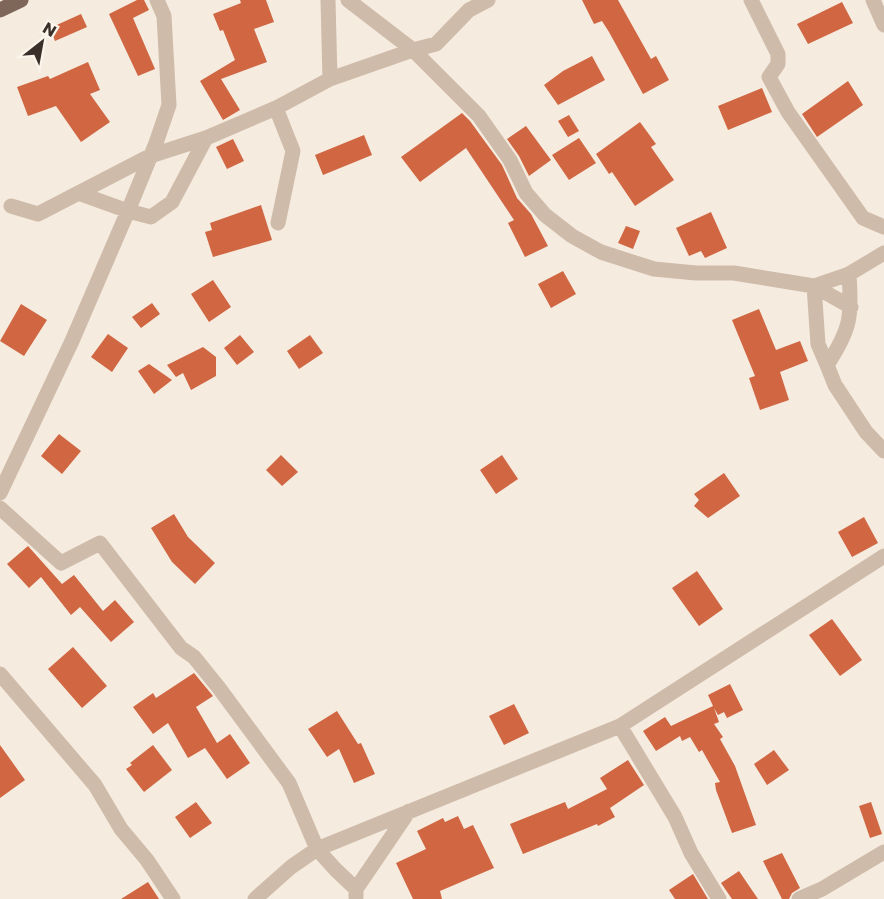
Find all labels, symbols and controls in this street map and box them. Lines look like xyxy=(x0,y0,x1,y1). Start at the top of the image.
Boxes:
north arrow xyxy=(12,12,72,72)
text: N xyxy=(38,17,61,43)

